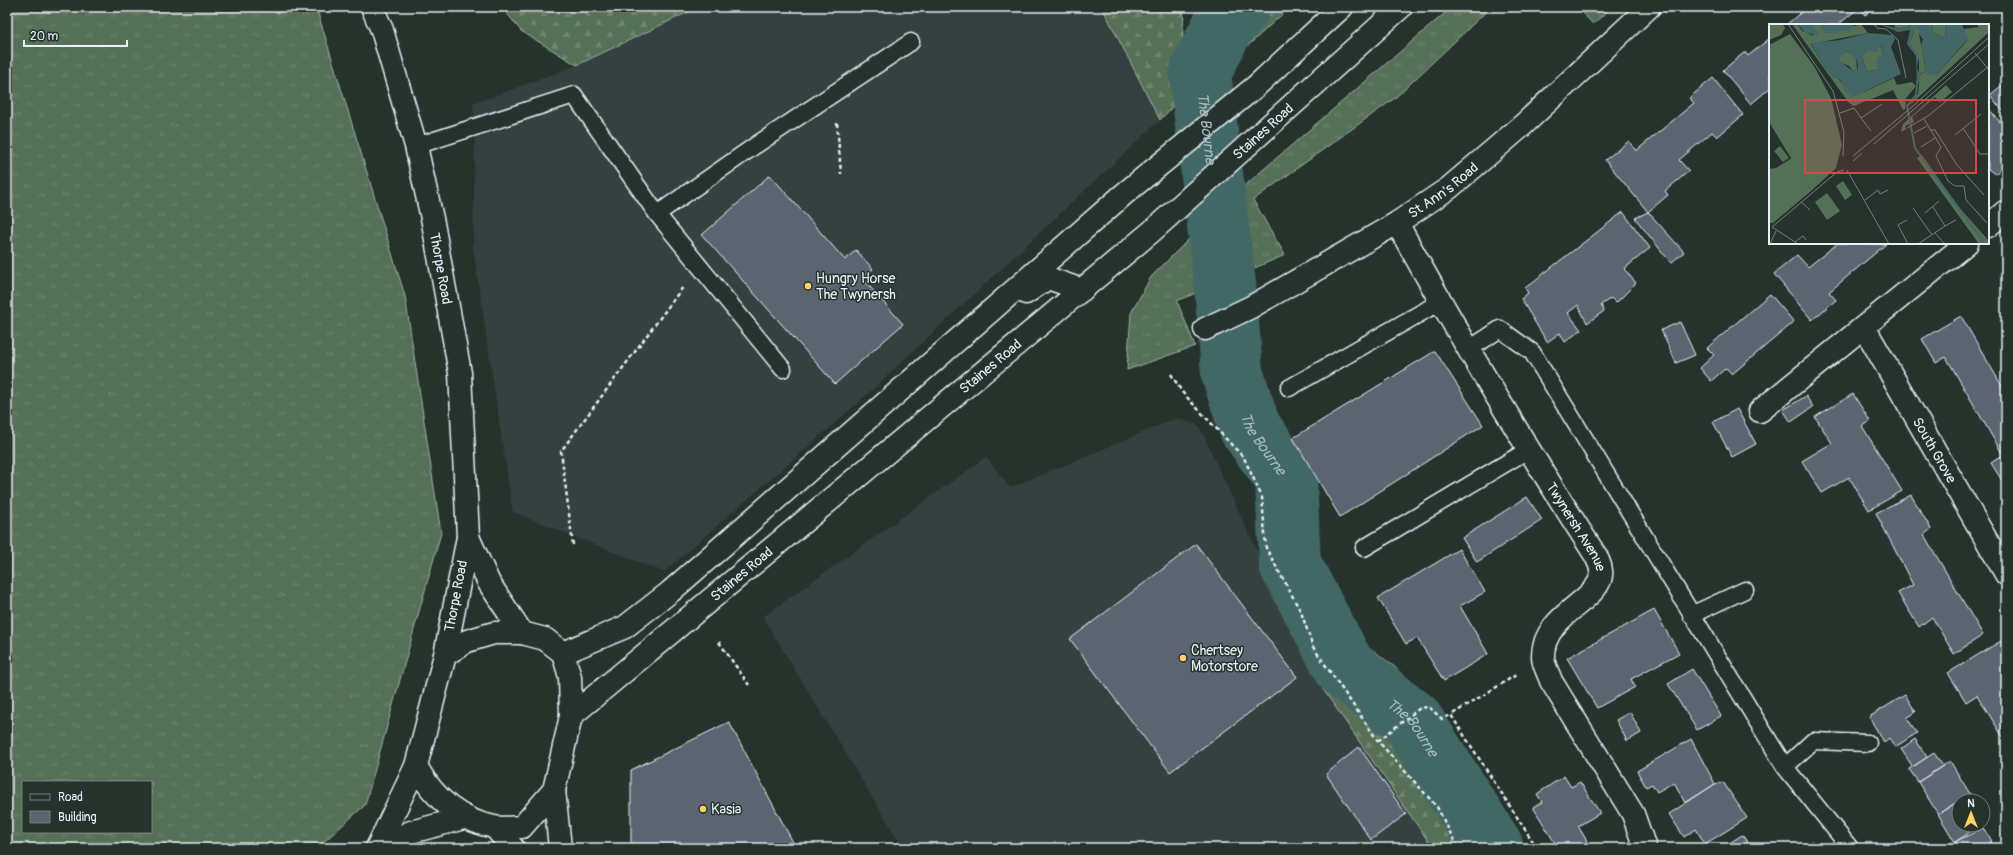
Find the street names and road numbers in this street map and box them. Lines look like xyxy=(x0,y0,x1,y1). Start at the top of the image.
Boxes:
street label: Staines Road xyxy=(1229,99,1297,163)
street label: St Ann's Road xyxy=(1405,159,1482,222)
street label: Thorpe Road xyxy=(426,231,456,306)
street label: Staines Road xyxy=(956,335,1025,397)
street label: South Grove xyxy=(1909,414,1960,486)
street label: Twynersh Avenue xyxy=(1543,479,1610,573)
street label: Staines Road xyxy=(707,543,776,605)
street label: Thorpe Road xyxy=(441,559,471,633)

